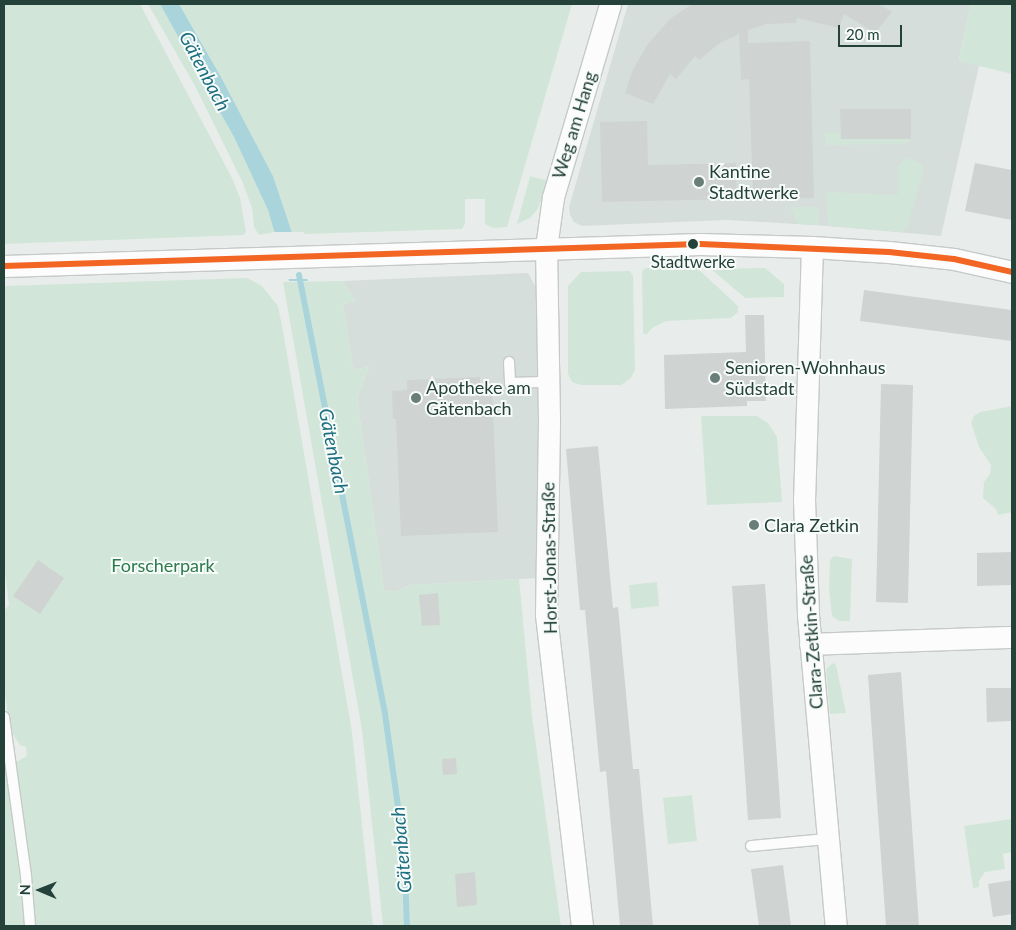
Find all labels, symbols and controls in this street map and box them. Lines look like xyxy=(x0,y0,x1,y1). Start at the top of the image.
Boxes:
scale bar xyxy=(841,15,905,47)
text: 20 m xyxy=(846,25,880,43)
water label: Gätenbach xyxy=(175,27,235,115)
street label: Weg am Hang xyxy=(547,69,601,181)
place label: Kantine Stadtwerke xyxy=(709,161,798,203)
marker: Kantine Stadtwerke xyxy=(693,176,705,188)
marker: Stadtwerke xyxy=(688,239,698,249)
place label: Stadtwerke xyxy=(651,252,735,272)
place label: Senioren-Wohnhaus Südstadt xyxy=(725,357,886,399)
marker: Senioren-Wohnhaus Südstadt xyxy=(709,372,721,384)
place label: Apotheke am Gätenbach xyxy=(426,377,531,419)
marker: Apotheke am Gätenbach xyxy=(410,392,422,404)
water label: Gätenbach xyxy=(315,406,353,496)
street label: Horst-Jonas-Straße xyxy=(537,482,561,634)
place label: Clara Zetkin xyxy=(764,514,859,536)
marker: Clara Zetkin xyxy=(748,519,760,531)
park label: Forscherpark xyxy=(111,554,215,576)
street label: Clara-Zetkin-Straße xyxy=(795,554,827,710)
water label: Gätenbach xyxy=(386,806,416,894)
north arrow xyxy=(15,865,65,915)
text: N xyxy=(16,884,33,895)

